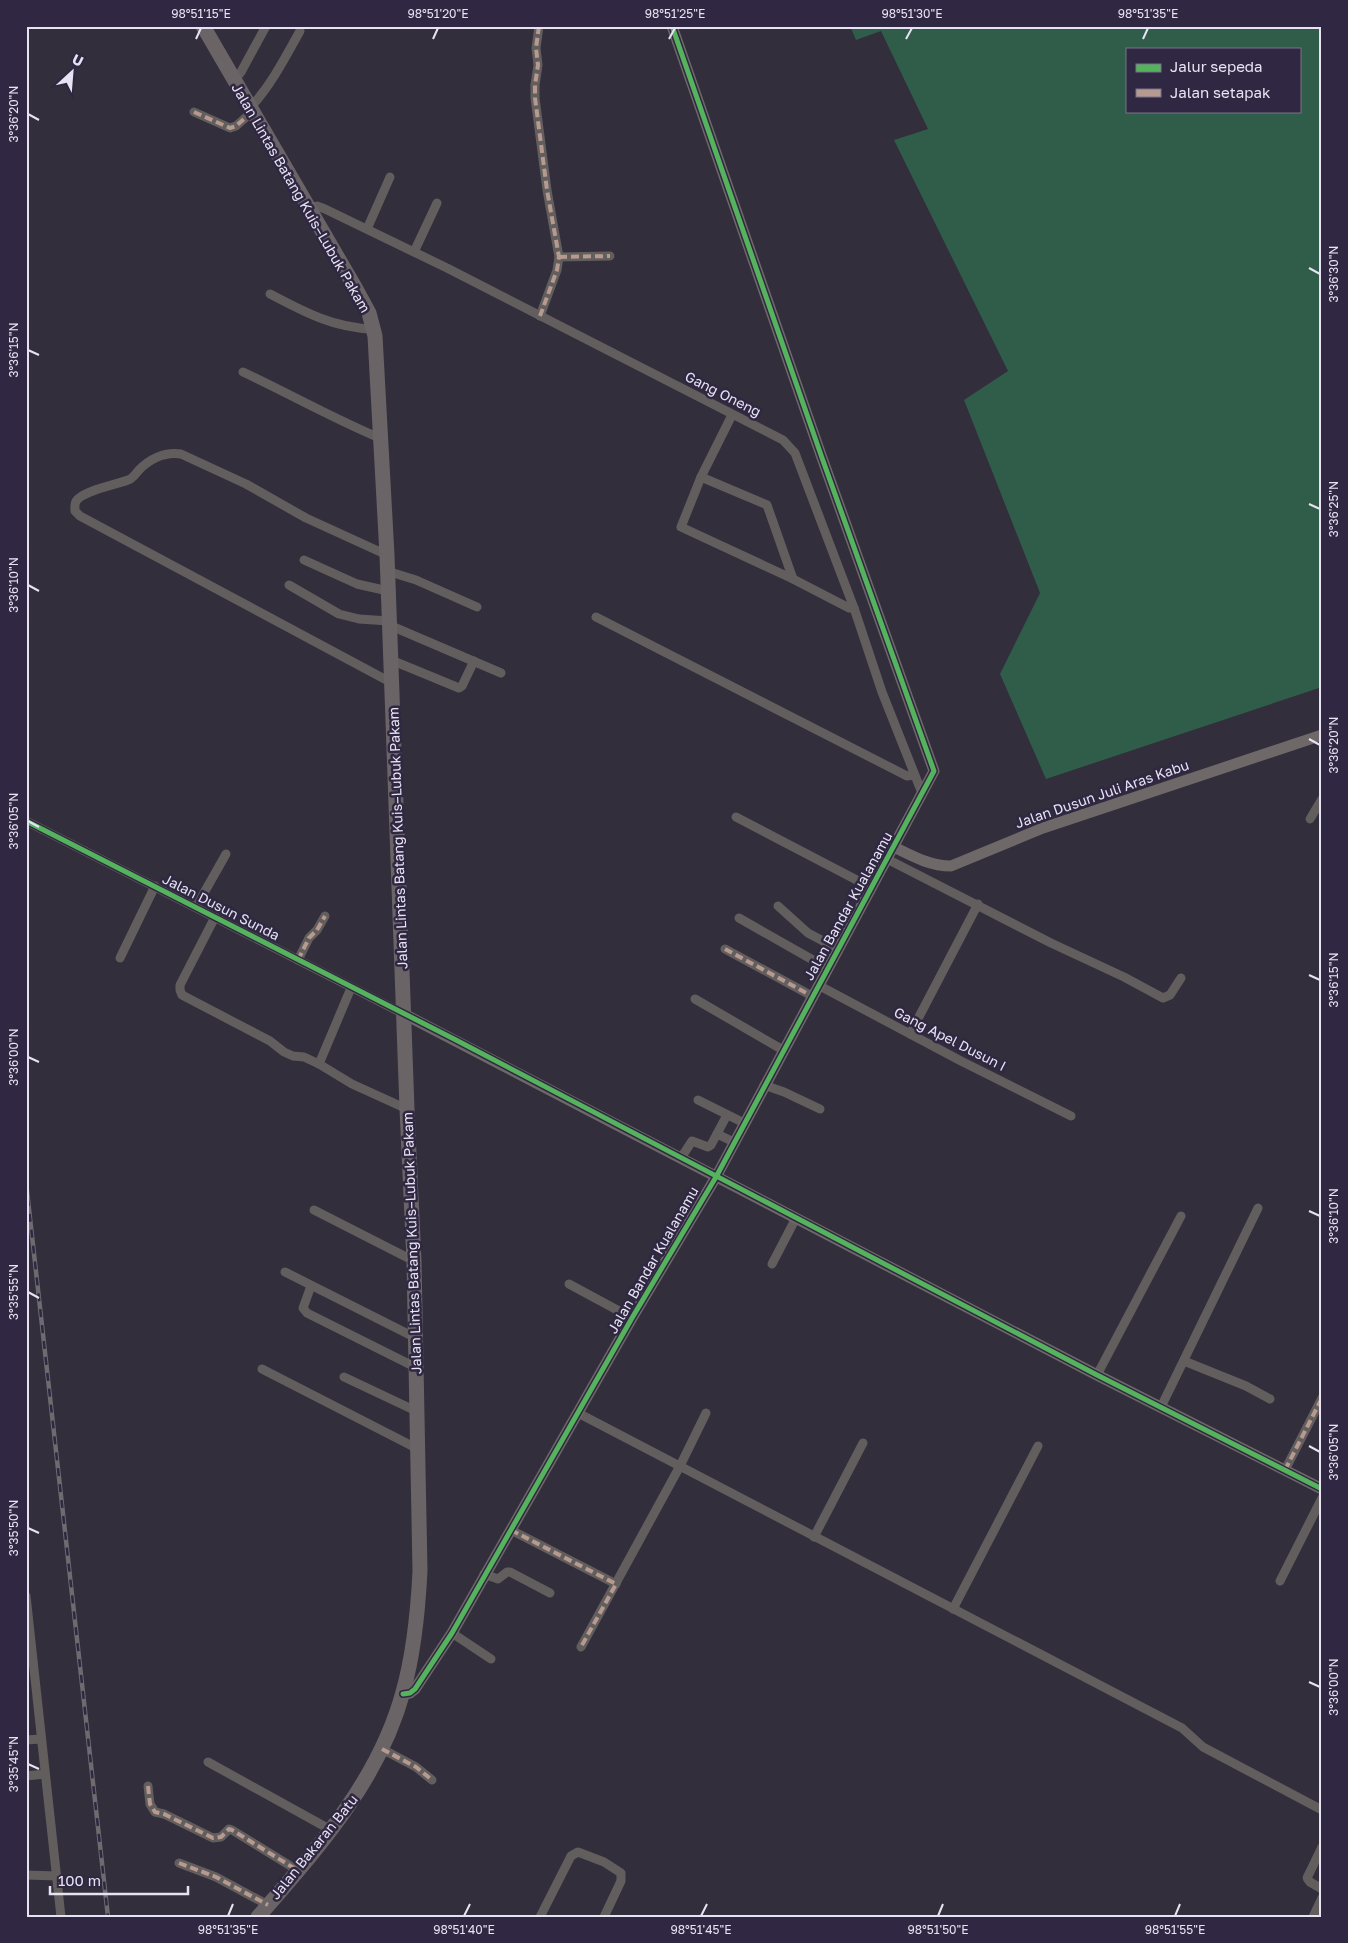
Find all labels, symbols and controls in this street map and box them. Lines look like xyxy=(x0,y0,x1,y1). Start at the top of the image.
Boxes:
text: 98°51'15"E xyxy=(171,6,231,21)
text: 98°51'20"E xyxy=(407,6,469,21)
text: 98°51'25"E xyxy=(645,6,705,21)
text: 98°51'30"E xyxy=(881,6,943,21)
text: 98°51'35"E xyxy=(1118,6,1178,21)
north arrow xyxy=(48,48,98,98)
legend xyxy=(1126,48,1300,112)
text: U xyxy=(70,50,86,70)
text: Jalur sepeda xyxy=(1170,57,1263,75)
street label: Jalan Lintas Batang Kuis–Lubuk Pakam xyxy=(228,80,374,316)
text: Jalan setapak xyxy=(1170,83,1271,101)
text: 3°36'20"N xyxy=(6,86,21,142)
text: 3°36'30"N xyxy=(1326,246,1341,302)
text: 3°36'15"N xyxy=(6,322,21,378)
street label: Gang Oneng xyxy=(682,367,764,420)
text: 3°36'25"N xyxy=(1326,481,1341,537)
text: 3°36'10"N xyxy=(6,557,21,613)
street label: Jalan Lintas Batang Kuis–Lubuk Pakam xyxy=(384,707,411,969)
text: 3°36'20"N xyxy=(1326,717,1341,773)
street label: Jalan Dusun Juli Aras Kabu xyxy=(1013,756,1191,831)
text: 3°36'05"N xyxy=(6,793,21,849)
street label: Jalan Bandar Kualanamu xyxy=(800,829,896,983)
street label: Jalan Dusun Sunda xyxy=(160,870,283,943)
text: 3°36'15"N xyxy=(1326,952,1341,1008)
street label: Gang Apel Dusun I xyxy=(891,1003,1009,1074)
text: 3°36'00"N xyxy=(6,1028,21,1086)
street label: Jalan Lintas Batang Kuis–Lubuk Pakam xyxy=(398,1112,425,1374)
street label: Jalan Bandar Kualanamu xyxy=(603,1183,702,1336)
text: 3°36'10"N xyxy=(1326,1188,1341,1244)
text: 3°35'55"N xyxy=(6,1264,21,1320)
text: 3°36'05"N xyxy=(1326,1424,1341,1480)
text: 3°35'50"N xyxy=(6,1500,21,1556)
text: 3°36'00"N xyxy=(1326,1658,1341,1716)
text: 3°35'45"N xyxy=(6,1736,21,1792)
street label: Jalan Bakaran Batu xyxy=(266,1791,361,1902)
scale bar xyxy=(50,1863,188,1895)
text: 100 m xyxy=(58,1871,101,1889)
text: 98°51'35"E xyxy=(198,1922,258,1937)
text: 98°51'40"E xyxy=(433,1922,495,1937)
text: 98°51'45"E xyxy=(671,1922,731,1937)
text: 98°51'50"E xyxy=(907,1922,969,1937)
text: 98°51'55"E xyxy=(1145,1922,1205,1937)

